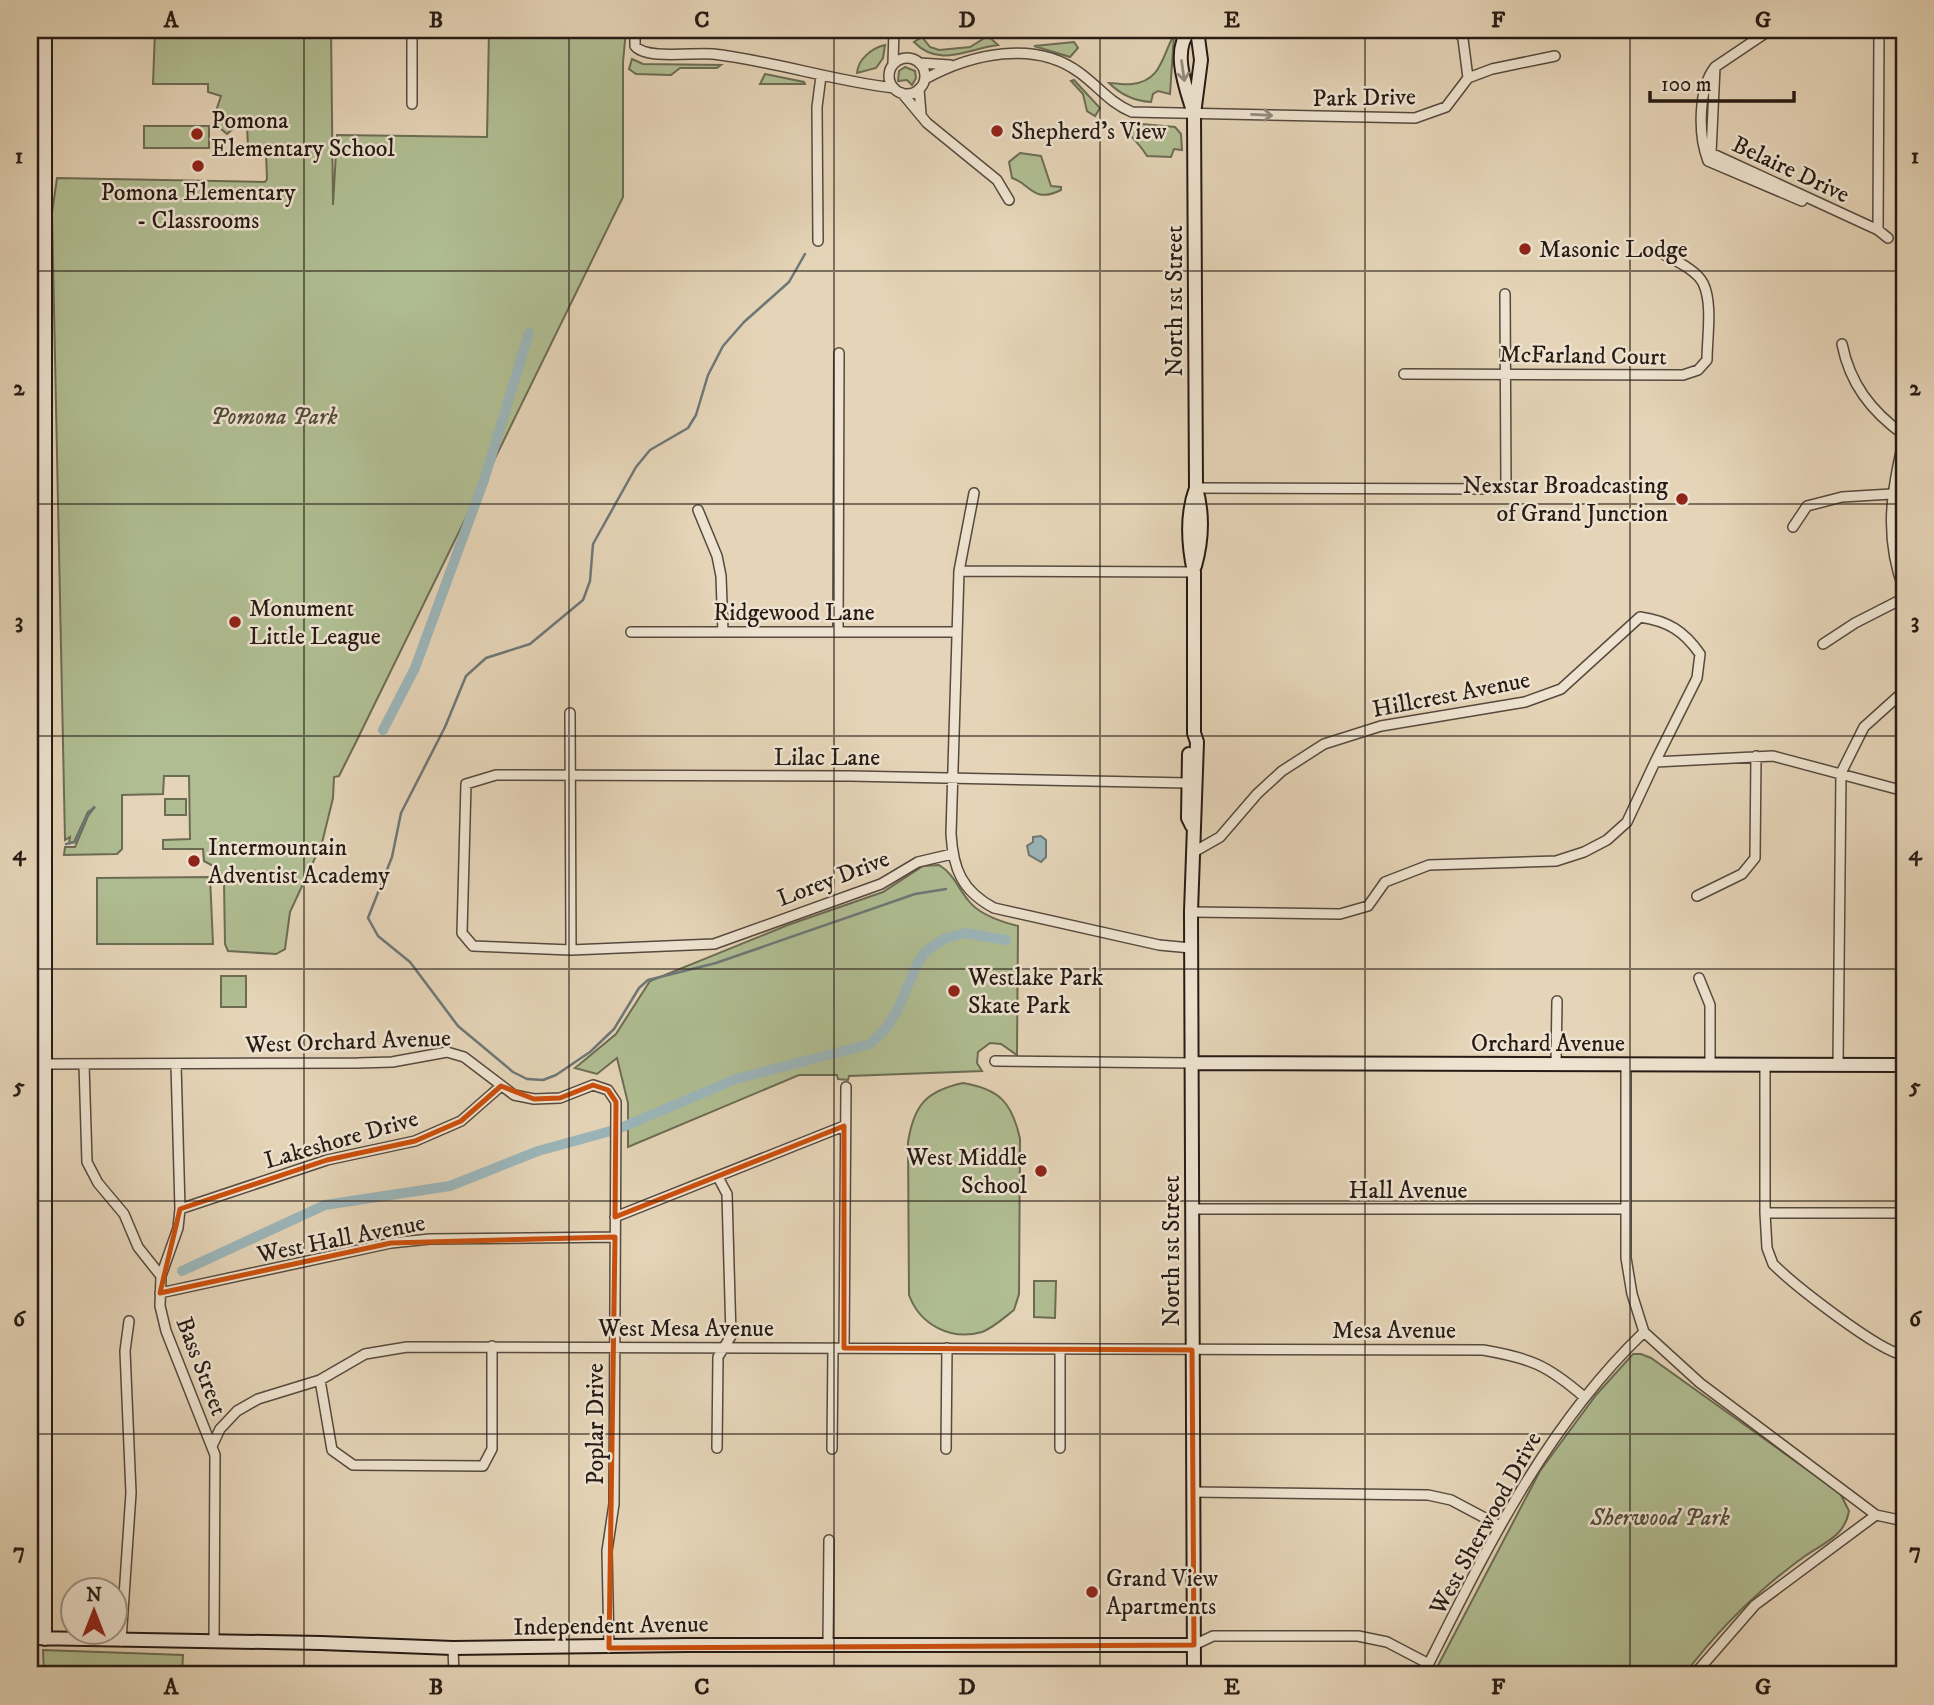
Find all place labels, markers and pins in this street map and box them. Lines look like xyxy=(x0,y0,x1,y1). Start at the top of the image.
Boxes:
place label: Pomona Elementary School xyxy=(211,106,395,164)
place label: Shepherd's View xyxy=(1011,117,1167,147)
marker: Shepherd's View xyxy=(989,123,1005,139)
marker: Pomona Elementary School xyxy=(189,126,205,142)
marker: Pomona Elementary - Classrooms xyxy=(190,158,206,174)
place label: Pomona Elementary - Classrooms xyxy=(100,178,296,236)
place label: Masonic Lodge xyxy=(1539,235,1688,265)
marker: Masonic Lodge xyxy=(1517,241,1533,257)
place label: Nexstar Broadcasting of Grand Junction xyxy=(1463,471,1668,529)
marker: Nexstar Broadcasting of Grand Junction xyxy=(1674,491,1690,507)
place label: Monument Little League xyxy=(249,594,381,652)
marker: Monument Little League xyxy=(227,614,243,630)
place label: Intermountain Adventist Academy xyxy=(208,833,390,891)
marker: Intermountain Adventist Academy xyxy=(186,853,202,869)
place label: Westlake Park Skate Park xyxy=(967,963,1104,1021)
marker: Westlake Park Skate Park xyxy=(946,983,962,999)
place label: West Middle School xyxy=(905,1143,1028,1201)
marker: West Middle School xyxy=(1033,1163,1049,1179)
place label: Grand View Apartments xyxy=(1106,1564,1219,1622)
marker: Grand View Apartments xyxy=(1084,1584,1100,1600)

